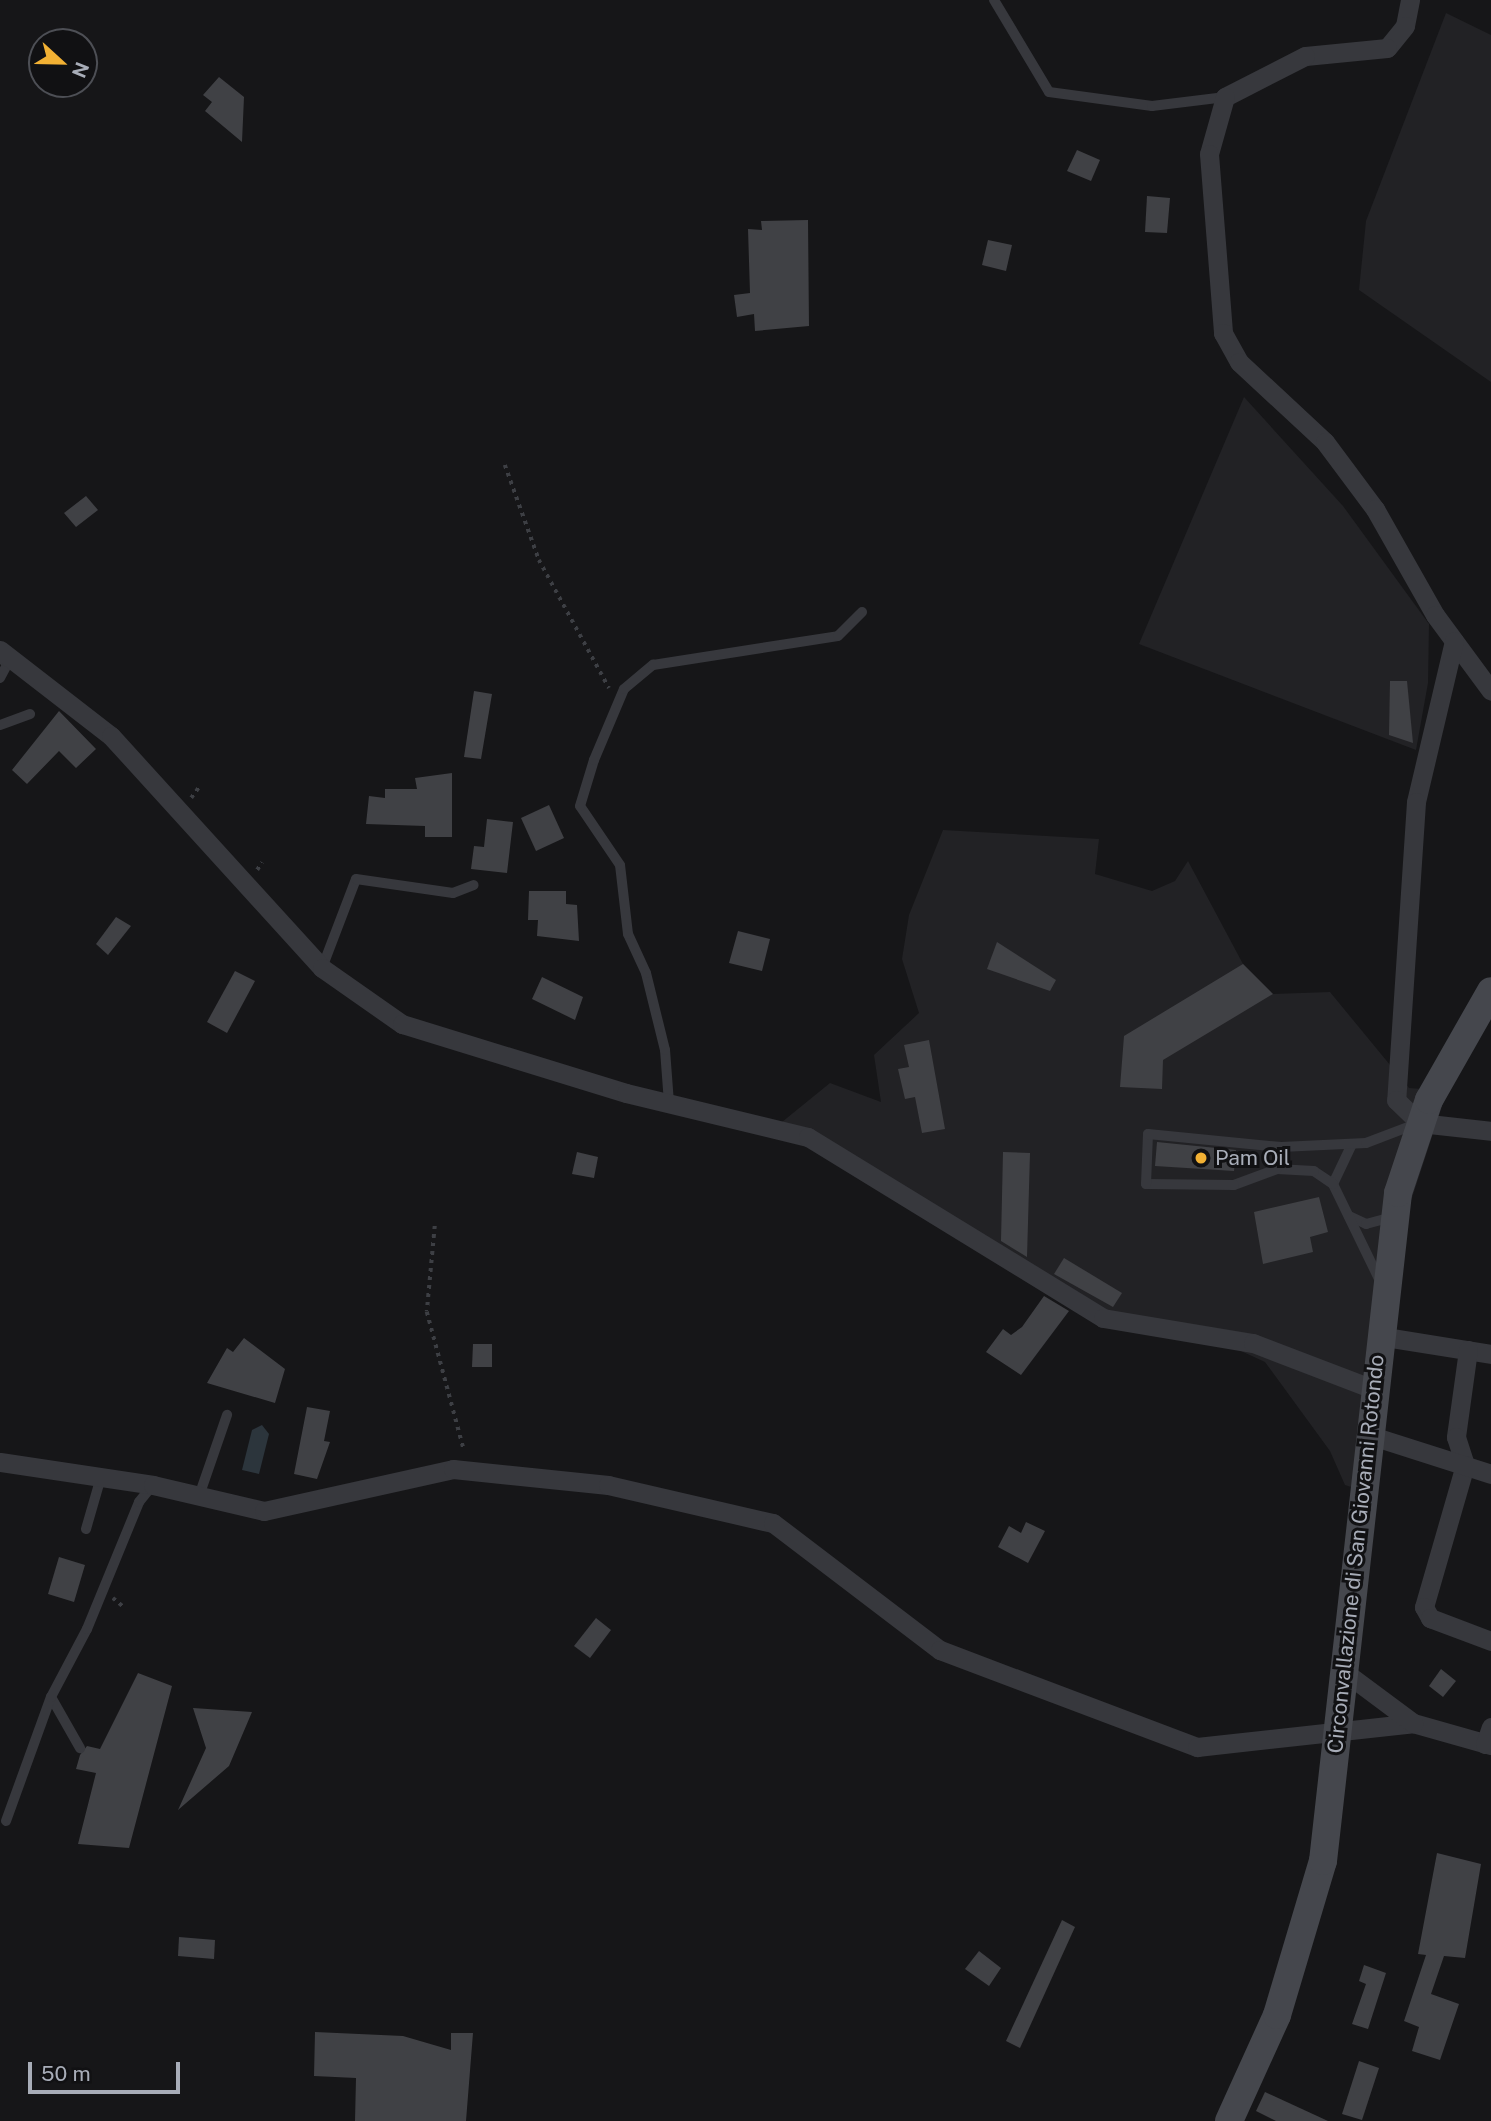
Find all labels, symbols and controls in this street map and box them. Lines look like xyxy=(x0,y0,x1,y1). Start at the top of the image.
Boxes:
north arrow xyxy=(28,28,98,98)
text: N xyxy=(68,59,94,81)
place label: Pam Oil xyxy=(1215,1145,1290,1171)
marker: Pam Oil xyxy=(1193,1150,1209,1166)
street label: Circonvallazione di San Giovanni Rotondo xyxy=(1323,1353,1389,1755)
scale bar xyxy=(32,2048,184,2092)
text: 50 m xyxy=(41,2061,91,2086)

